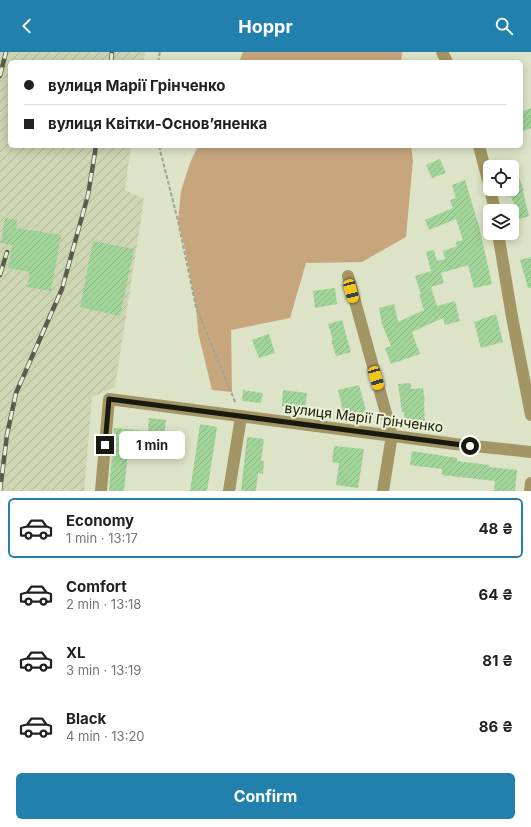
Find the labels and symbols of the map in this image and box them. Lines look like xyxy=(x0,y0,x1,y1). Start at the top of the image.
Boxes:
car xyxy=(342,278,360,304)
car xyxy=(367,365,385,391)
street label: вулиця Марії Грінченко xyxy=(284,399,444,435)
callout: 1 min xyxy=(119,431,185,459)
route end xyxy=(96,436,114,454)
route start xyxy=(461,437,479,455)

